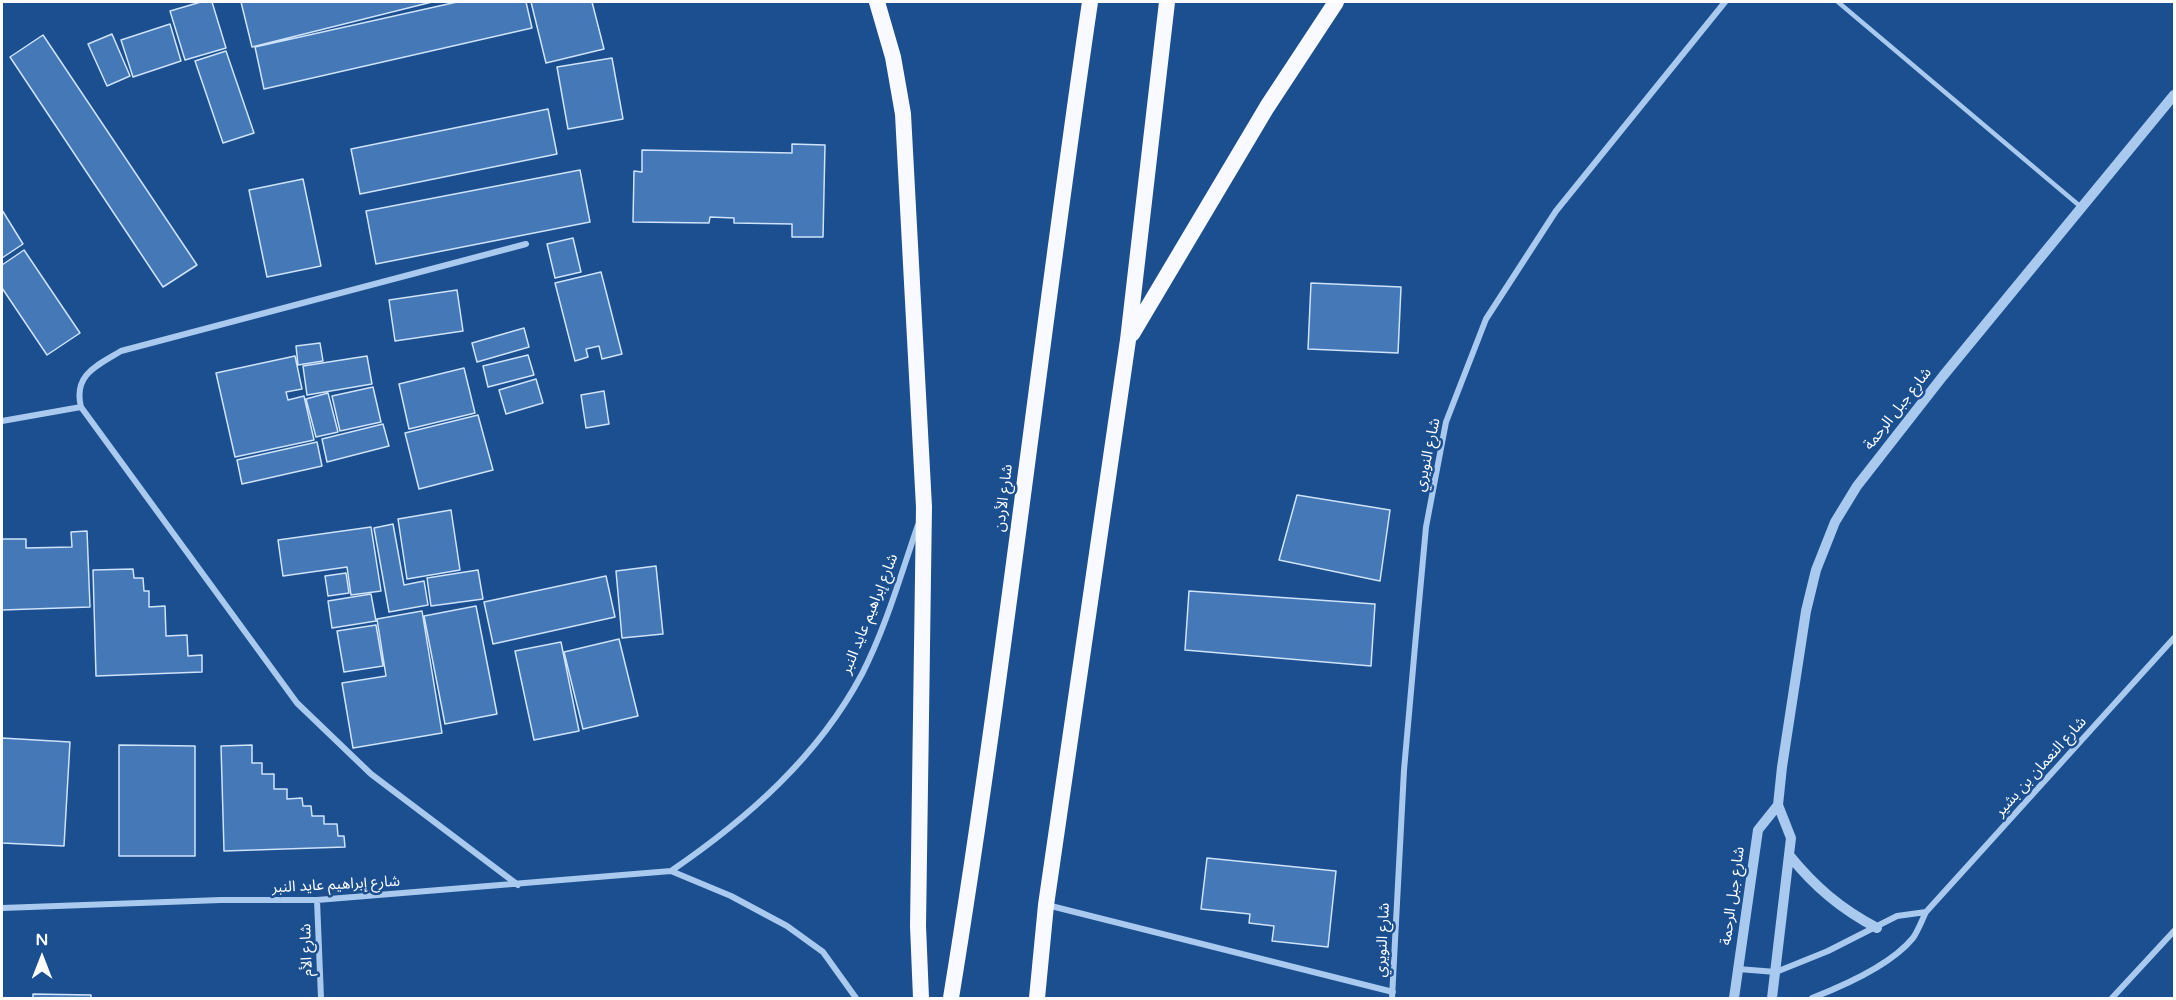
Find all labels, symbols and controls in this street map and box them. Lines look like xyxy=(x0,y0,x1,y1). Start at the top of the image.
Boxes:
street label: شارع جبل الرحمة xyxy=(1860,364,1936,454)
street label: شارع النويري xyxy=(1411,417,1445,493)
street label: شارع الأردن xyxy=(991,463,1017,533)
street label: شارع إبراهيم عايد النبر xyxy=(838,551,902,677)
street label: شارع النعمان بن بشير xyxy=(1991,713,2091,821)
street label: شارع جبل الرحمة xyxy=(1717,845,1749,947)
street label: شارع إبراهيم عايد النبر xyxy=(271,873,401,897)
street label: شارع النويري xyxy=(1372,902,1394,978)
street label: شارع الأم xyxy=(297,923,317,977)
north arrow xyxy=(12,928,72,988)
text: N xyxy=(36,930,48,950)

